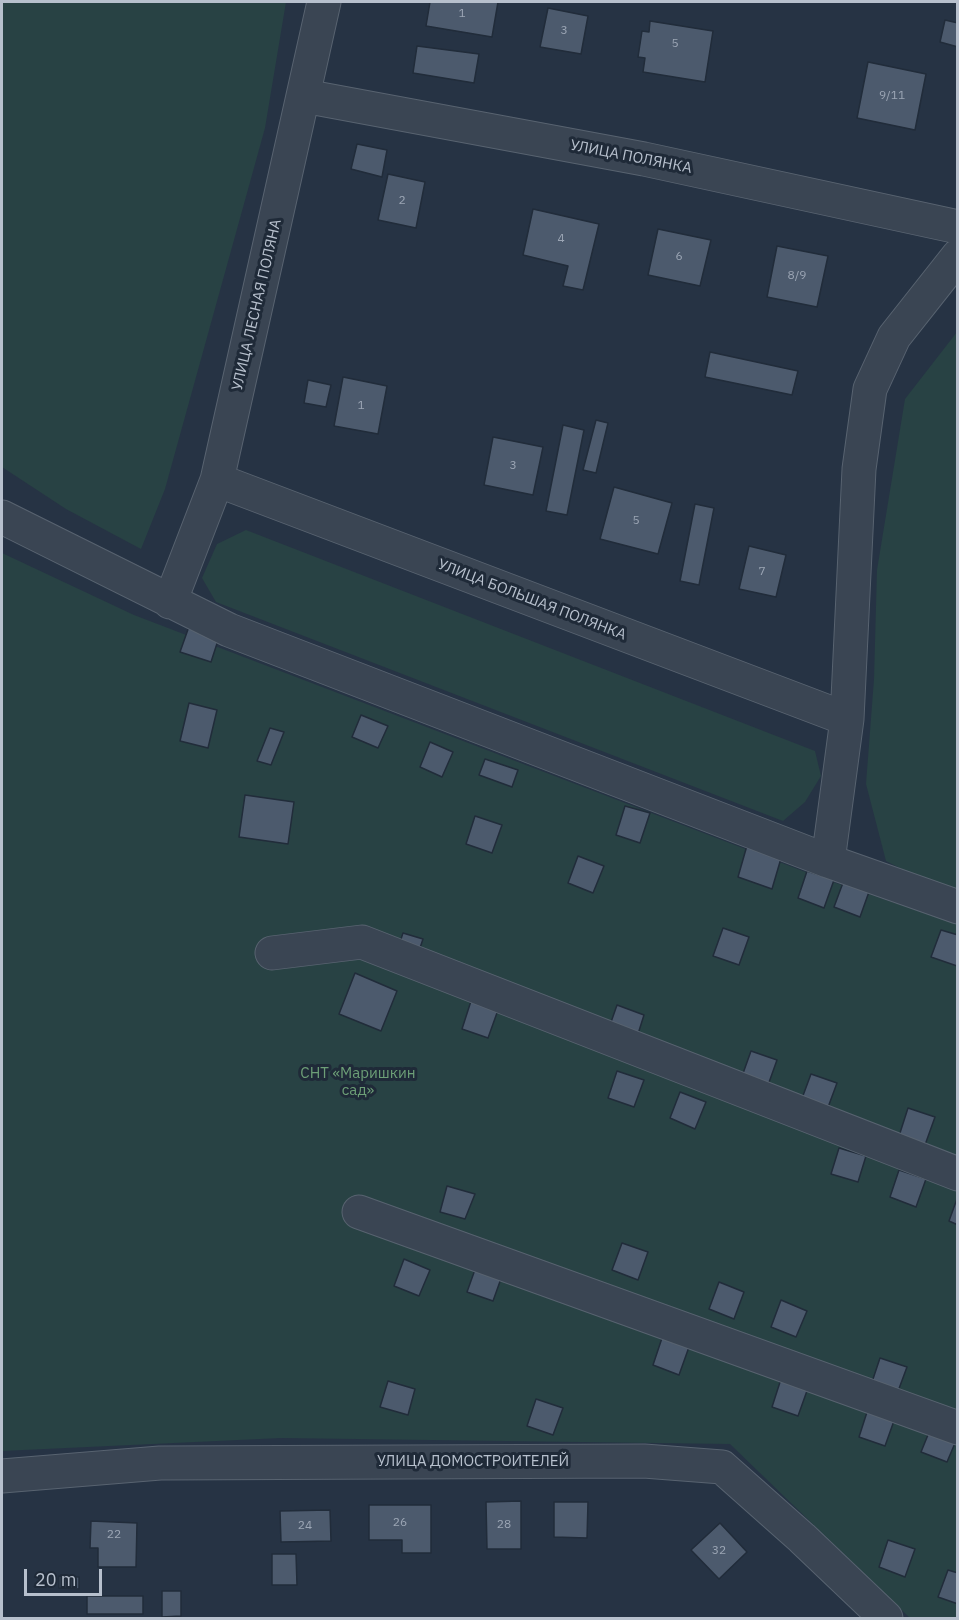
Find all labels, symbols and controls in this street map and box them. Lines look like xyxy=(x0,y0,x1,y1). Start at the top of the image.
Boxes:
house number: 1 xyxy=(458,7,466,21)
house number: 3 xyxy=(560,24,568,38)
house number: 5 xyxy=(671,37,679,51)
house number: 9/11 xyxy=(879,89,905,103)
street label: УЛИЦА ПОЛЯНКА xyxy=(569,136,693,178)
house number: 2 xyxy=(398,194,406,208)
street label: УЛИЦА ЛЕСНАЯ ПОЛЯНА xyxy=(228,217,286,393)
house number: 4 xyxy=(557,232,565,246)
house number: 6 xyxy=(675,250,683,264)
house number: 8/9 xyxy=(788,269,806,283)
house number: 1 xyxy=(357,399,365,413)
house number: 3 xyxy=(509,459,517,473)
house number: 5 xyxy=(632,514,640,528)
street label: УЛИЦА БОЛЬШАЯ ПОЛЯНКА xyxy=(435,556,629,644)
house number: 7 xyxy=(758,565,766,579)
park label: СНТ «Маришкин сад» xyxy=(300,1065,416,1100)
street label: УЛИЦА ДОМОСТРОИТЕЛЕЙ xyxy=(377,1453,569,1471)
house number: 26 xyxy=(393,1516,407,1530)
house number: 28 xyxy=(497,1518,511,1532)
house number: 24 xyxy=(298,1519,312,1533)
house number: 22 xyxy=(107,1528,121,1542)
house number: 32 xyxy=(712,1544,726,1558)
scale bar xyxy=(27,1557,105,1595)
text: 20 m xyxy=(35,1568,77,1591)

